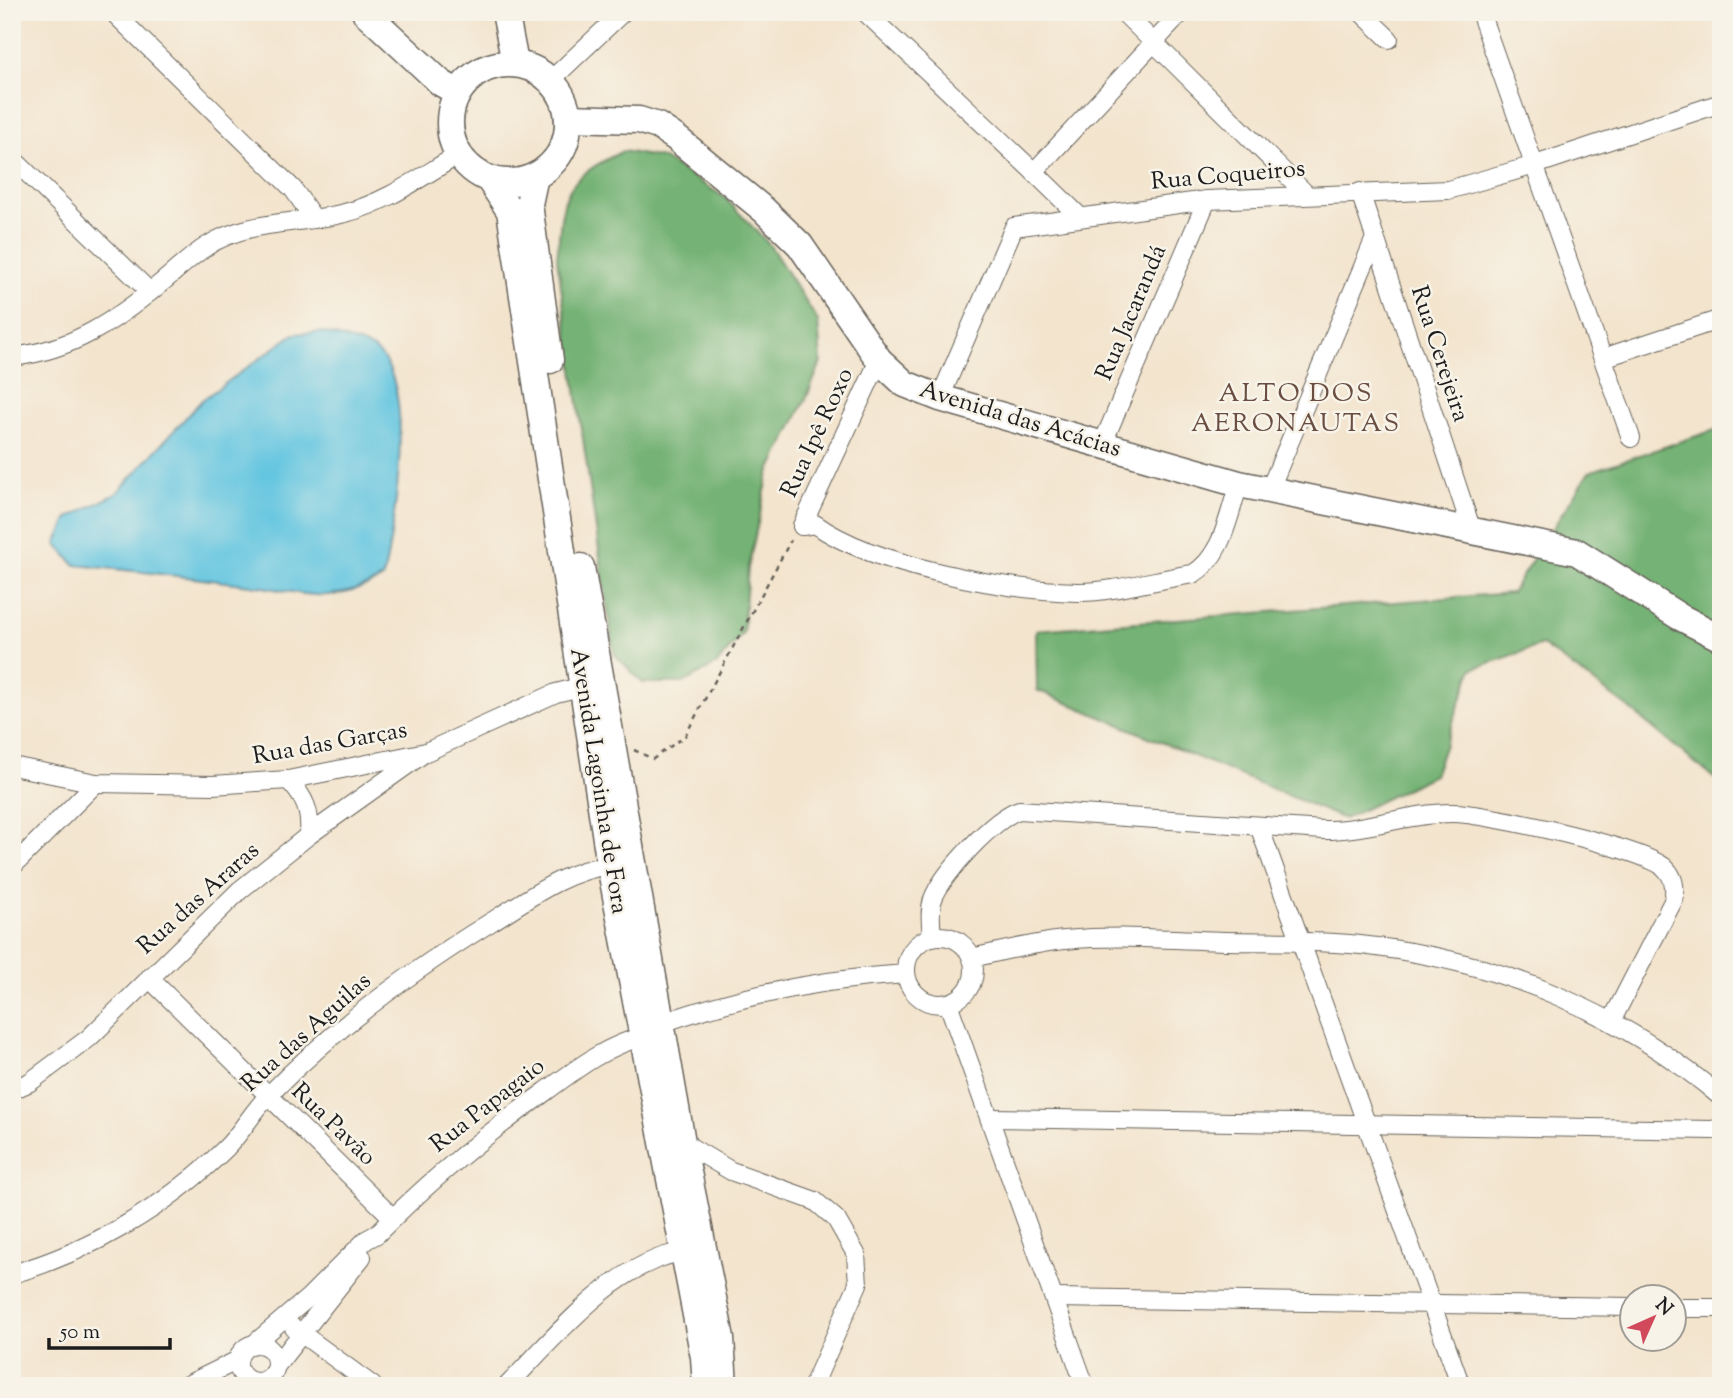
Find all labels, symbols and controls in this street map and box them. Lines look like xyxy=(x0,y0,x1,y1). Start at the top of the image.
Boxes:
street label: Rua Coqueiros xyxy=(1149,152,1307,200)
street label: Rua Jacarandá xyxy=(1088,240,1176,386)
street label: Rua Cerejeira xyxy=(1401,282,1477,426)
street label: Rua Ipê Roxo xyxy=(773,363,863,503)
street label: Avenida das Acácias xyxy=(915,373,1125,467)
district label: ALTO DOS AERONAUTAS xyxy=(1191,376,1401,443)
street label: Avenida Lagoinha de Fora xyxy=(560,646,636,916)
street label: Rua das Garças xyxy=(250,714,410,774)
street label: Rua das Araras xyxy=(130,835,268,963)
street label: Rua das Aguilas xyxy=(235,965,379,1101)
street label: Rua Papagaio xyxy=(423,1050,553,1162)
street label: Rua Pavão xyxy=(283,1076,383,1174)
north arrow xyxy=(1618,1282,1688,1352)
text: N xyxy=(1648,1293,1678,1323)
scale bar xyxy=(49,1307,170,1351)
text: 50 m xyxy=(59,1318,100,1348)

